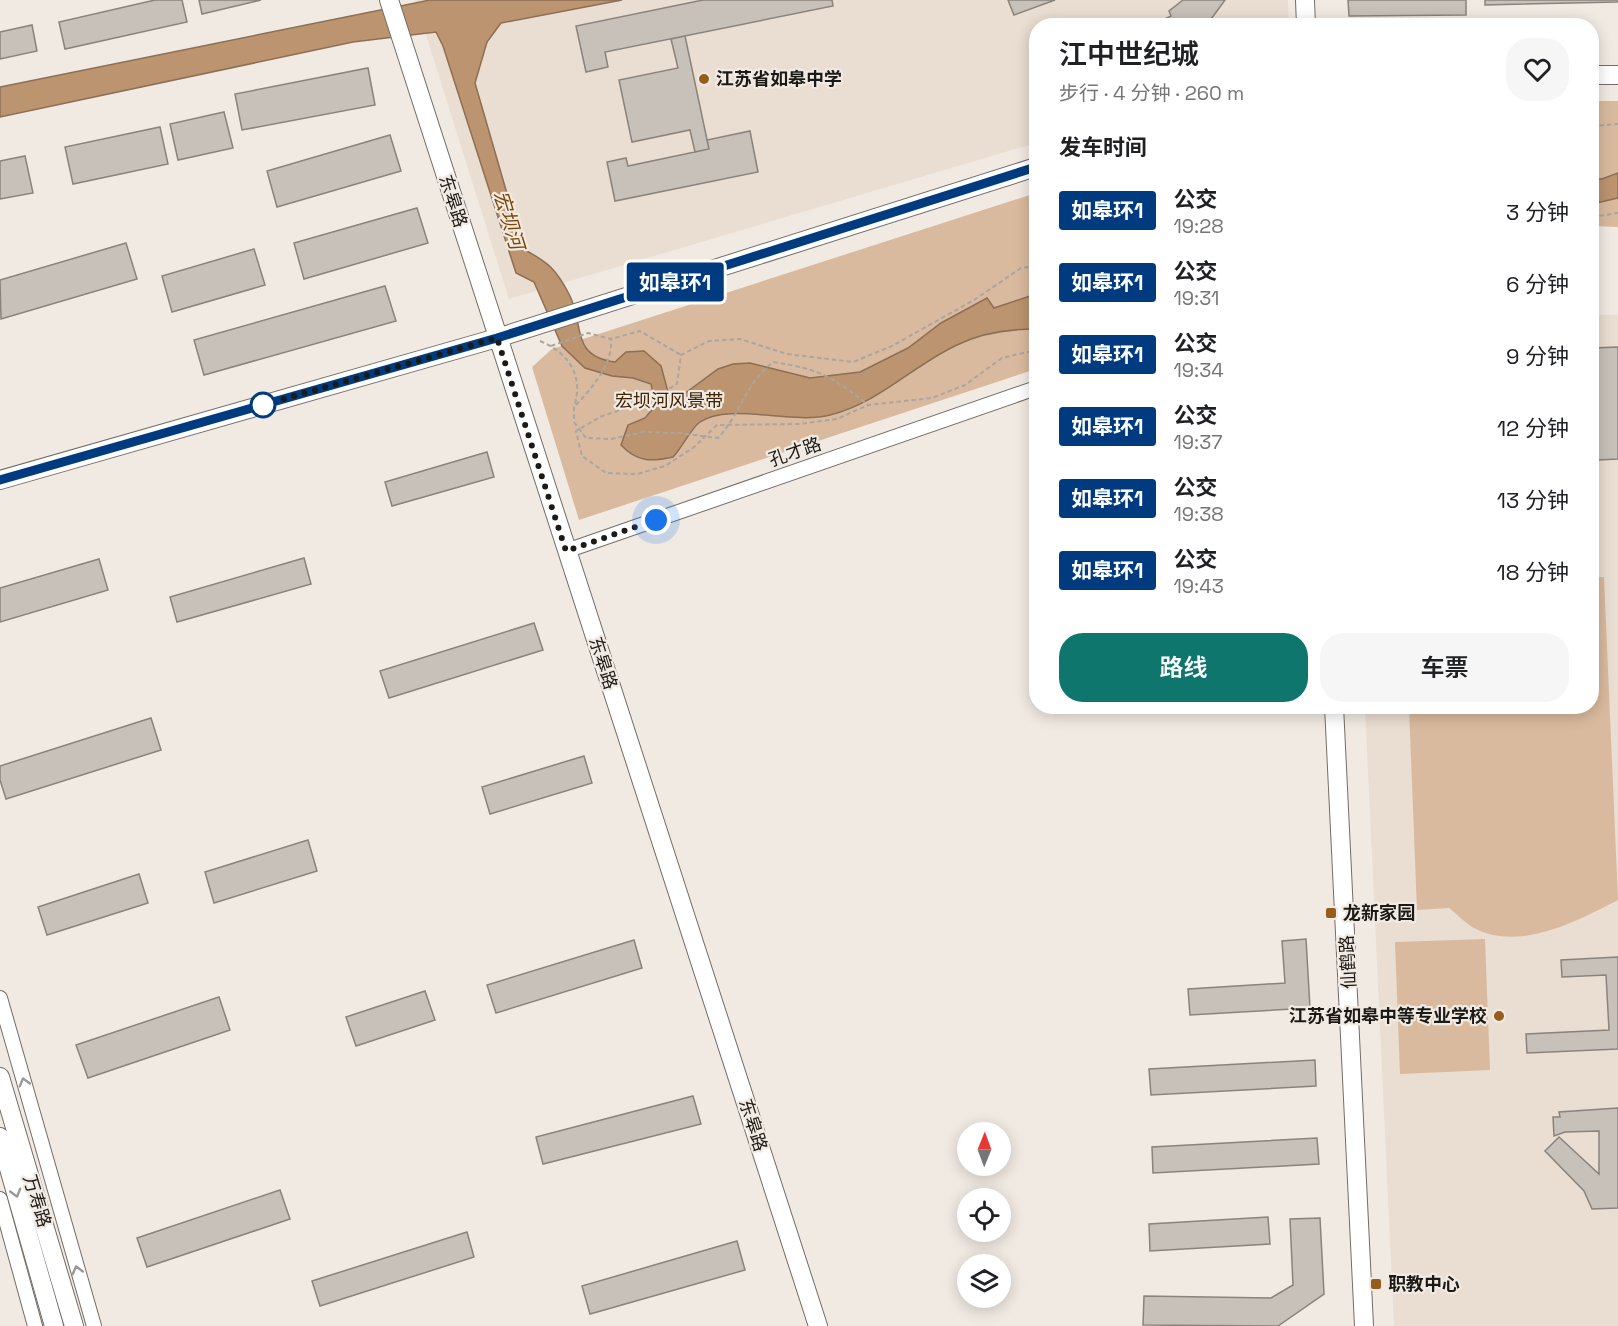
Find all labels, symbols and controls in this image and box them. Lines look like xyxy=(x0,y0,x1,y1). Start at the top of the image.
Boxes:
text: 江中世纪城 xyxy=(1059,36,1199,72)
button: heart xyxy=(1506,38,1569,101)
place label: 江苏省如皋中学 xyxy=(716,67,842,90)
marker: 江苏省如皋中学 xyxy=(697,72,711,86)
text: 步行 · 4 分钟 · 260 m xyxy=(1059,80,1244,106)
text: 发车时间 xyxy=(1059,133,1147,161)
street label: 东皋路 xyxy=(434,172,473,230)
text: 公交 xyxy=(1174,185,1218,213)
water label: 宏坝河 xyxy=(488,188,531,256)
text: 如皋环1 xyxy=(1071,197,1144,224)
text: 3 分钟 xyxy=(1506,198,1569,226)
text: 19:28 xyxy=(1174,213,1224,239)
text: 公交 xyxy=(1174,257,1218,285)
line badge: 如皋环1 xyxy=(633,262,717,302)
text: 如皋环1 xyxy=(639,269,711,296)
text: 如皋环1 xyxy=(1071,269,1144,296)
text: 6 分钟 xyxy=(1506,270,1569,298)
text: 19:31 xyxy=(1174,285,1219,311)
text: 公交 xyxy=(1174,329,1218,357)
text: 如皋环1 xyxy=(1071,341,1144,368)
text: 9 分钟 xyxy=(1506,342,1569,370)
text: 19:34 xyxy=(1174,357,1224,383)
park label: 宏坝河风景带 xyxy=(615,389,723,412)
unlabelled marker xyxy=(250,392,276,418)
text: 公交 xyxy=(1174,401,1218,429)
text: 如皋环1 xyxy=(1071,413,1144,440)
text: 12 分钟 xyxy=(1497,414,1569,442)
text: 19:37 xyxy=(1174,429,1223,455)
street label: 孔才路 xyxy=(766,432,824,471)
text: 公交 xyxy=(1174,473,1218,501)
text: 如皋环1 xyxy=(1071,485,1144,512)
text: 13 分钟 xyxy=(1497,486,1569,514)
text: 19:38 xyxy=(1174,501,1224,527)
your location xyxy=(641,505,671,535)
text: 公交 xyxy=(1174,545,1218,573)
text: 如皋环1 xyxy=(1071,557,1144,584)
text: 18 分钟 xyxy=(1496,558,1569,586)
text: 19:43 xyxy=(1174,573,1224,599)
button: 路线 xyxy=(1059,633,1308,702)
button: 车票 xyxy=(1320,633,1569,702)
street label: 东皋路 xyxy=(584,634,623,692)
place label: 龙新家园 xyxy=(1343,901,1415,924)
marker: 龙新家园 xyxy=(1324,906,1338,920)
street label: 仙鹤路 xyxy=(1335,934,1360,990)
place label: 江苏省如皋中等专业学校 xyxy=(1289,1004,1487,1027)
marker: 江苏省如皋中等专业学校 xyxy=(1492,1009,1506,1023)
one-way arrow xyxy=(19,1077,31,1088)
street label: 东皋路 xyxy=(734,1096,773,1154)
north arrow xyxy=(957,1122,1011,1176)
map controls xyxy=(957,1122,1011,1308)
street label: 万寿路 xyxy=(19,1172,56,1230)
one-way arrow xyxy=(9,1188,21,1198)
button: locate xyxy=(957,1188,1011,1242)
button: layers xyxy=(957,1254,1011,1308)
one-way arrow xyxy=(71,1265,84,1275)
place label: 职教中心 xyxy=(1388,1272,1460,1295)
marker: 职教中心 xyxy=(1369,1277,1383,1291)

